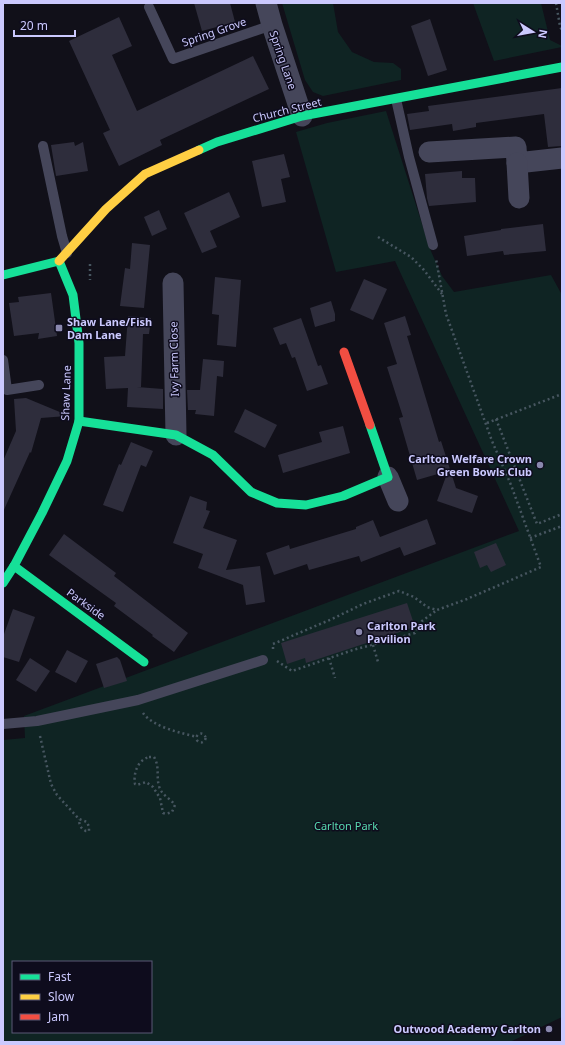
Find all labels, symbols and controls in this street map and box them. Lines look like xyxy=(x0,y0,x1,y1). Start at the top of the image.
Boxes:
scale bar xyxy=(14,12,75,38)
north arrow xyxy=(513,12,553,52)
street label: Spring Grove xyxy=(180,14,248,50)
text: 20 m xyxy=(20,17,48,34)
street label: Spring Lane xyxy=(266,28,301,91)
text: N xyxy=(535,28,552,40)
street label: Church Street xyxy=(251,94,323,125)
place label: Shaw Lane/Fish Dam Lane xyxy=(67,314,152,342)
street label: Ivy Farm Close xyxy=(165,321,182,397)
marker: Shaw Lane/Fish Dam Lane xyxy=(54,323,64,333)
street label: Shaw Lane xyxy=(57,365,74,421)
place label: Carlton Welfare Crown Green Bowls Club xyxy=(408,451,532,479)
marker: Carlton Welfare Crown Green Bowls Club xyxy=(535,460,545,470)
street label: Parkside xyxy=(64,585,109,623)
place label: Carlton Park Pavilion xyxy=(367,618,436,646)
marker: Carlton Park Pavilion xyxy=(354,627,364,637)
park label: Carlton Park xyxy=(314,818,378,833)
legend xyxy=(12,961,152,1033)
text: Fast xyxy=(48,968,72,985)
text: Slow xyxy=(48,988,75,1005)
text: Jam xyxy=(47,1008,69,1025)
place label: Outwood Academy Carlton xyxy=(393,1021,541,1036)
marker: Outwood Academy Carlton xyxy=(544,1024,554,1034)

